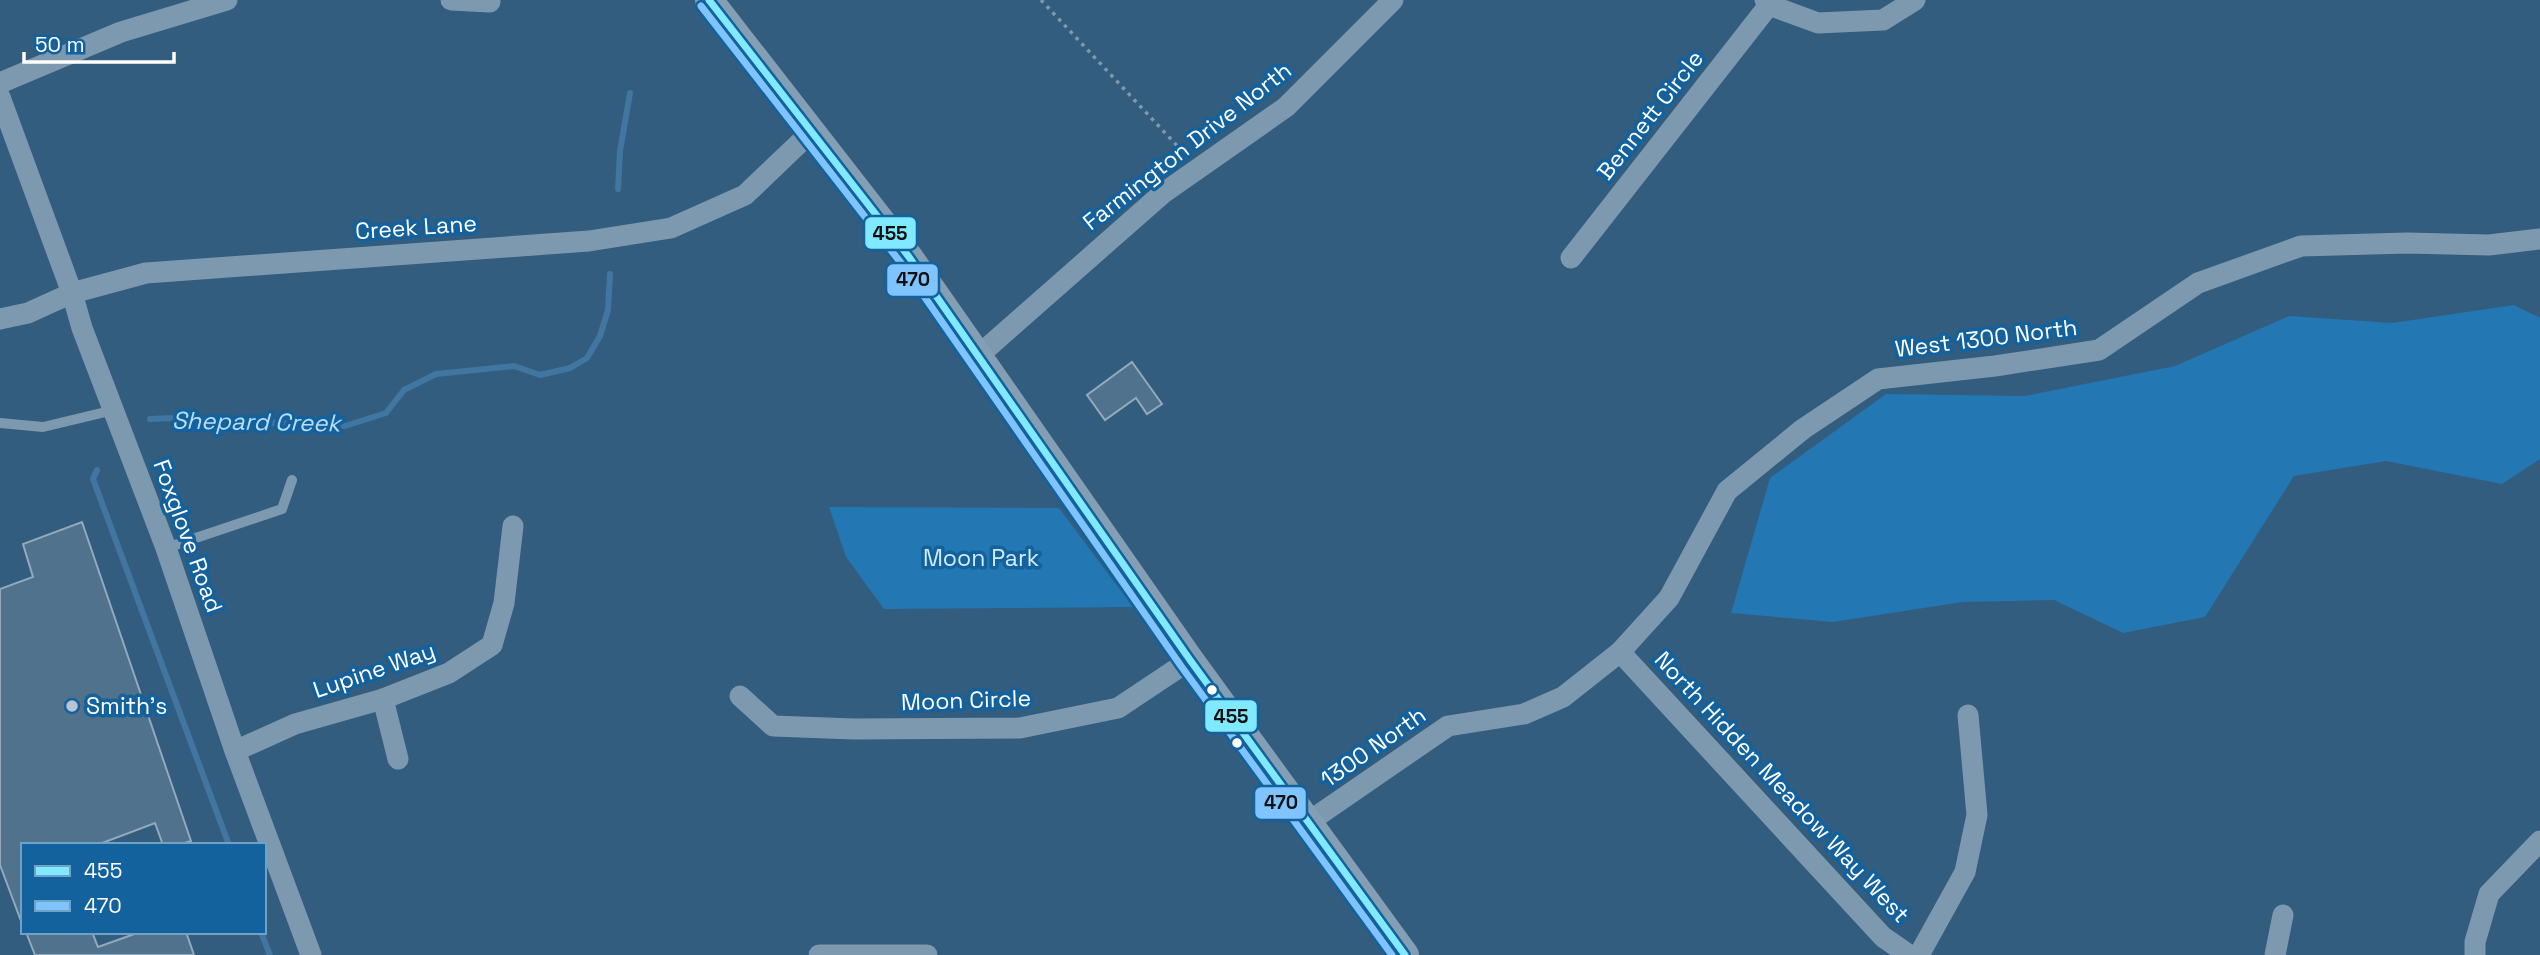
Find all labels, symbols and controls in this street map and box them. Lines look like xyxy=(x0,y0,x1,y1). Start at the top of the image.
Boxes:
scale bar xyxy=(24,21,175,65)
text: 50 m xyxy=(35,31,85,58)
street label: Bennett Circle xyxy=(1590,44,1710,186)
street label: Farmington Drive North xyxy=(1077,55,1297,237)
street label: Creek Lane xyxy=(354,208,478,246)
line badge: 455 xyxy=(864,216,917,250)
text: 455 xyxy=(873,221,907,246)
line badge: 470 xyxy=(886,263,939,297)
text: 470 xyxy=(896,267,930,292)
street label: West 1300 North xyxy=(1893,312,2079,364)
water label: Shepard Creek xyxy=(172,405,344,439)
street label: Foxglove Road xyxy=(146,455,230,617)
park label: Moon Park xyxy=(923,543,1039,573)
street label: Lupine Way xyxy=(309,635,439,705)
street label: North Hidden Meadow Way West xyxy=(1648,645,1916,929)
street label: Moon Circle xyxy=(901,683,1031,717)
unlabelled marker xyxy=(1205,683,1219,697)
place label: Smith's xyxy=(86,691,167,721)
marker: Smith's xyxy=(64,698,80,714)
line badge: 455 xyxy=(1204,699,1258,733)
street label: 1300 North xyxy=(1315,700,1431,794)
text: 455 xyxy=(1214,704,1248,729)
unlabelled marker xyxy=(1230,736,1244,750)
line badge: 470 xyxy=(1254,786,1307,820)
text: 470 xyxy=(1264,790,1298,815)
legend xyxy=(21,843,266,934)
text: 455 xyxy=(84,857,122,884)
text: 470 xyxy=(84,892,122,919)

